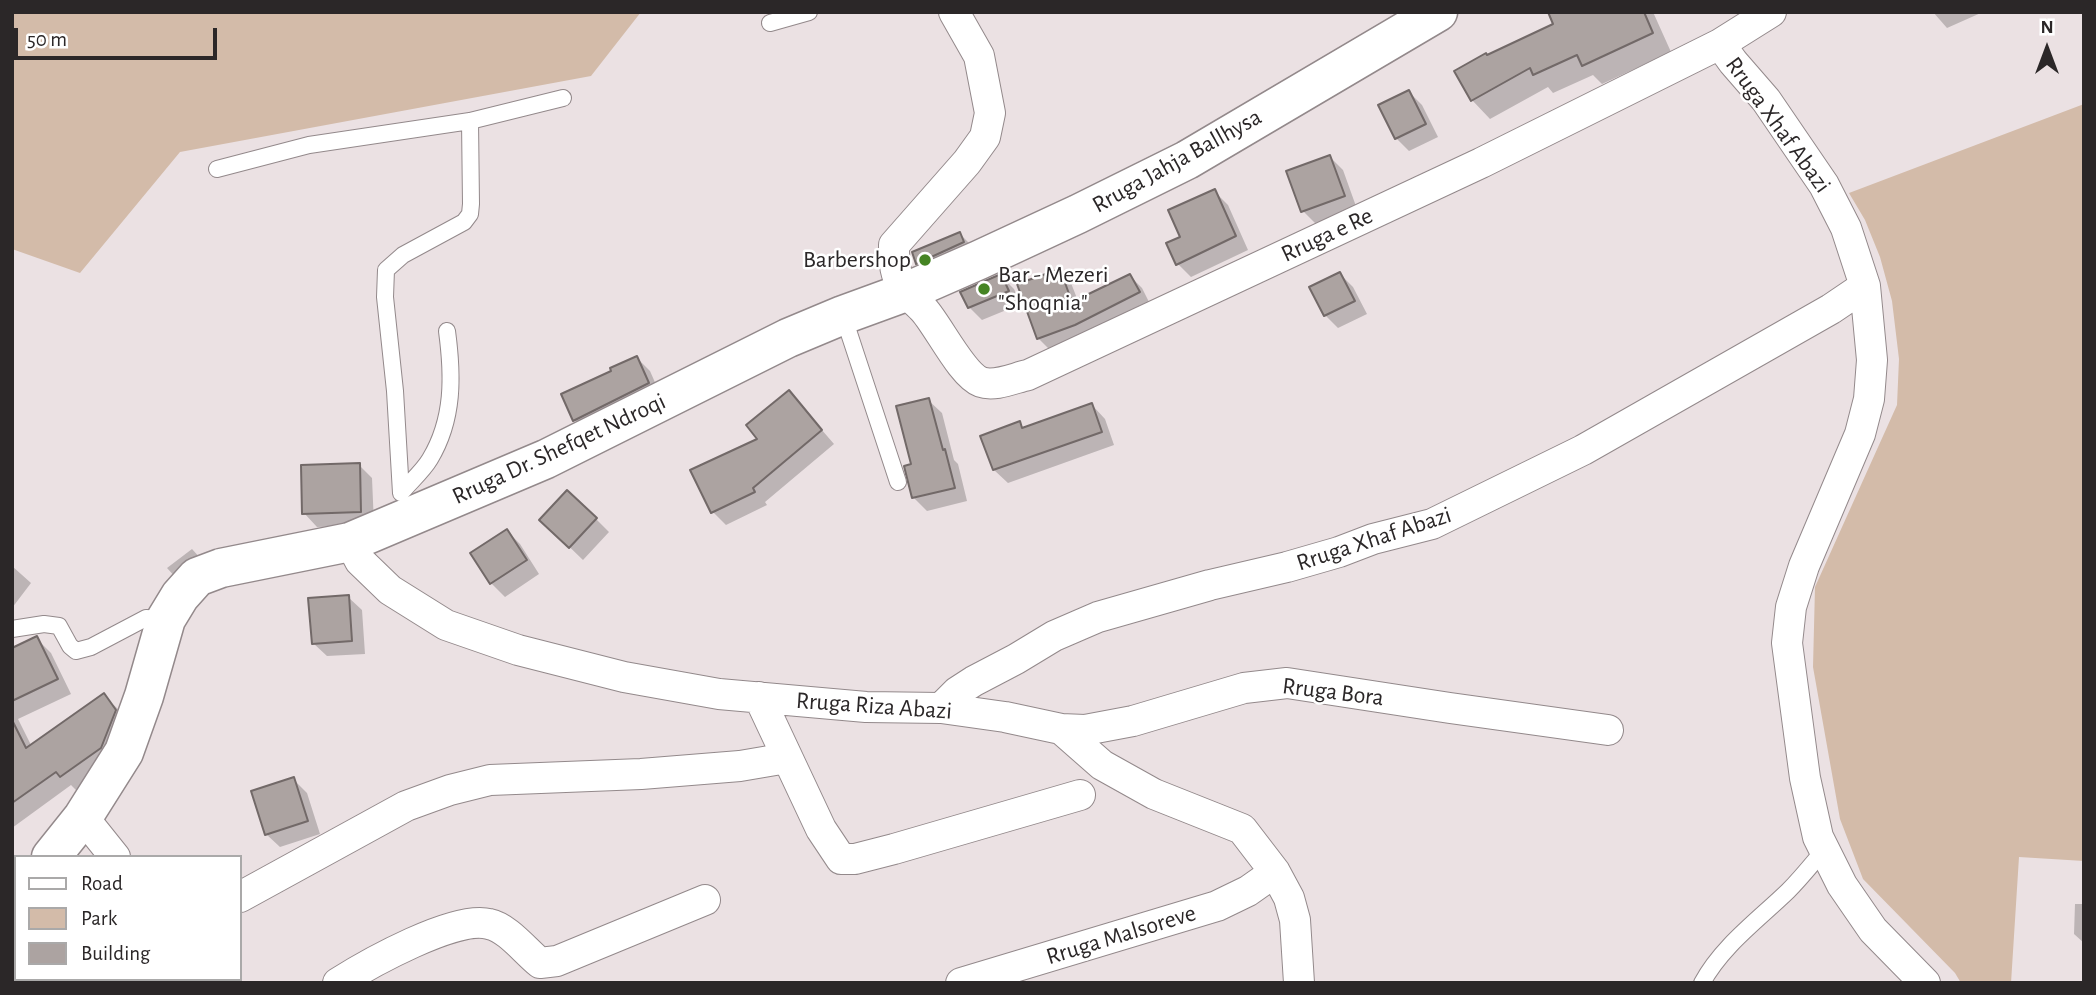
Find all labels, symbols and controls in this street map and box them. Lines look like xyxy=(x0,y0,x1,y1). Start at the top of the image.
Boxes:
scale bar xyxy=(18,14,220,58)
north arrow xyxy=(2012,14,2082,84)
text: N xyxy=(2040,18,2054,37)
text: 50 m xyxy=(27,29,67,50)
street label: Rruga Xhaf Abazi xyxy=(1719,51,1837,199)
street label: Rruga Jahja Ballhysa xyxy=(1087,103,1267,219)
street label: Rruga e Re xyxy=(1277,201,1377,269)
place label: Barbershop xyxy=(803,246,911,274)
marker: Barbershop xyxy=(917,252,933,268)
place label: Bar - Mezeri "Shoqnia" xyxy=(998,261,1108,317)
marker: Bar - Mezeri "Shoqnia" xyxy=(976,281,992,297)
street label: Rruga Dr. Shefqet Ndroqi xyxy=(448,387,670,511)
street label: Rruga Xhaf Abazi xyxy=(1293,500,1455,578)
street label: Rruga Bora xyxy=(1281,671,1385,713)
street label: Rruga Riza Abazi xyxy=(795,686,953,726)
legend xyxy=(14,855,242,981)
text: Road xyxy=(81,873,123,894)
street label: Rruga Malsoreve xyxy=(1043,899,1199,971)
text: Park xyxy=(81,908,117,929)
text: Building xyxy=(81,943,150,964)

